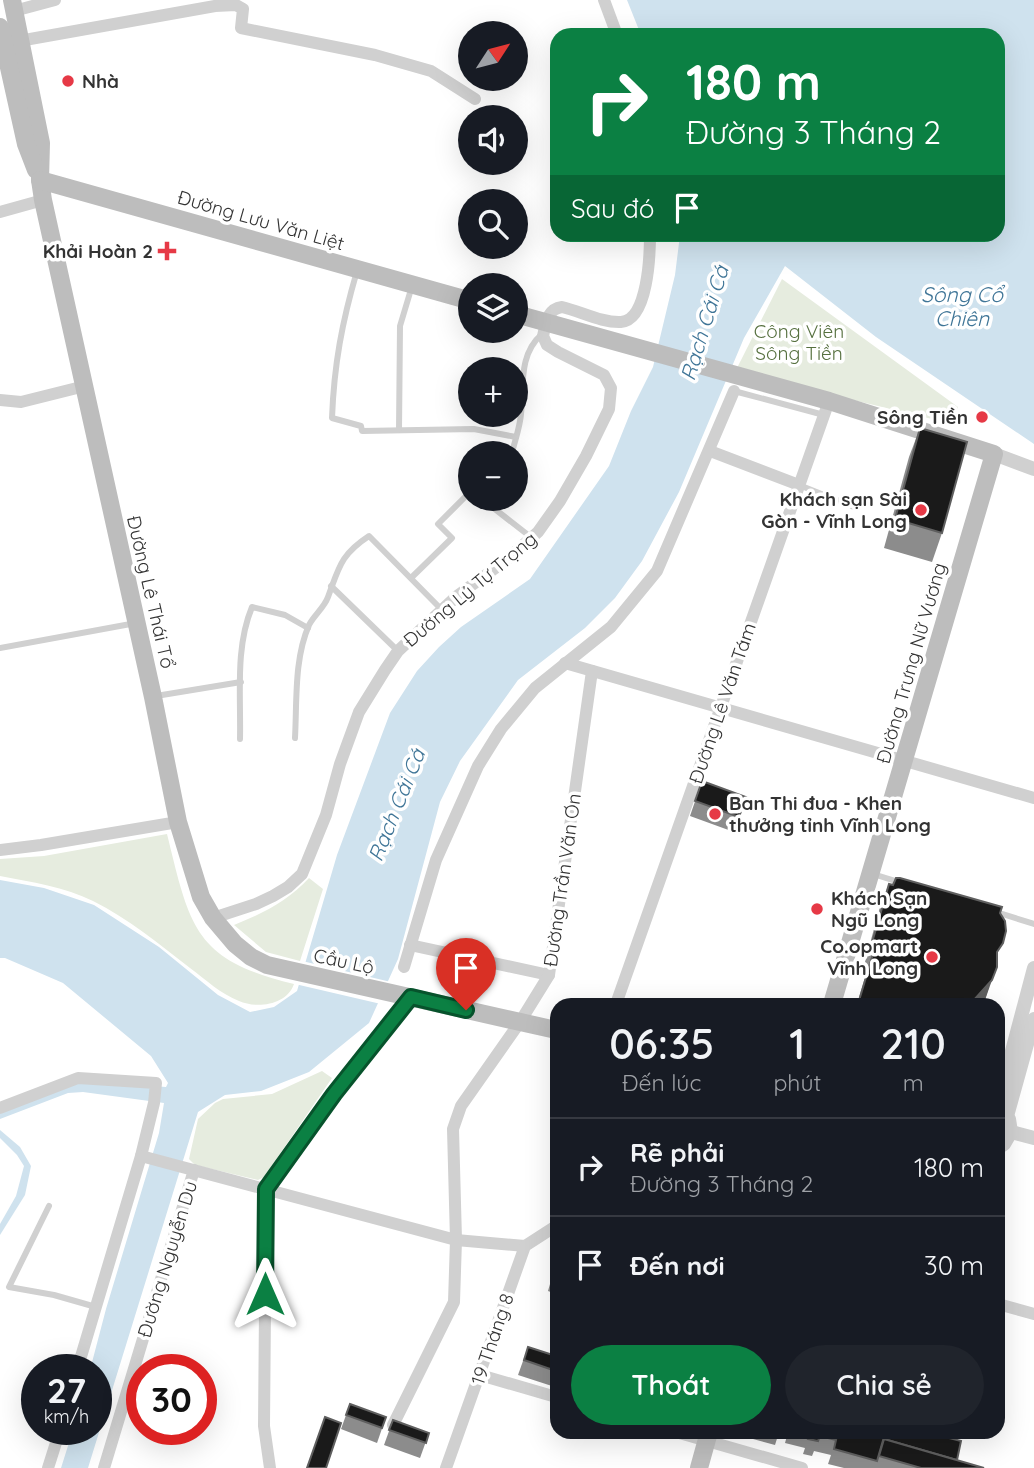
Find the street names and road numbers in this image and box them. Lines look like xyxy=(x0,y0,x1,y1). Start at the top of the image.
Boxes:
street label: Đường Lưu Văn Liệt xyxy=(175,185,347,255)
street label: Đường Lê Thái Tổ xyxy=(122,513,180,671)
street label: Đường Lý Tự Trọng xyxy=(398,526,542,652)
street label: Đường Trưng Nữ Vương xyxy=(871,560,951,766)
street label: Đường Lê Văn Tám xyxy=(683,619,761,787)
street label: Đường Trần Văn Ơn xyxy=(538,792,586,968)
street label: Cầu Lộ xyxy=(312,943,376,979)
street label: Đường Nguyễn Du xyxy=(132,1178,202,1340)
street label: 19 Tháng 8 xyxy=(465,1290,519,1388)

